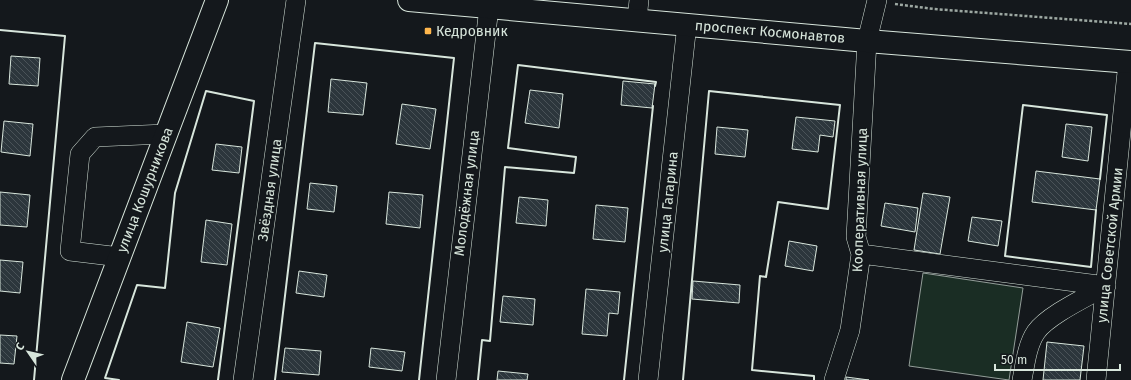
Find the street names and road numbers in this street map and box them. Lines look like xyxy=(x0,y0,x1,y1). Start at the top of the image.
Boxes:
street label: проспект Космонавтов xyxy=(694,17,846,47)
street label: улица Кошурникова xyxy=(113,125,177,255)
street label: Кооперативная улица xyxy=(849,127,871,273)
street label: Молодёжная улица xyxy=(451,129,483,257)
street label: Звёздная улица xyxy=(254,138,286,242)
street label: улица Гагарина xyxy=(654,151,682,253)
street label: улица Советской Армии xyxy=(1093,166,1127,324)

